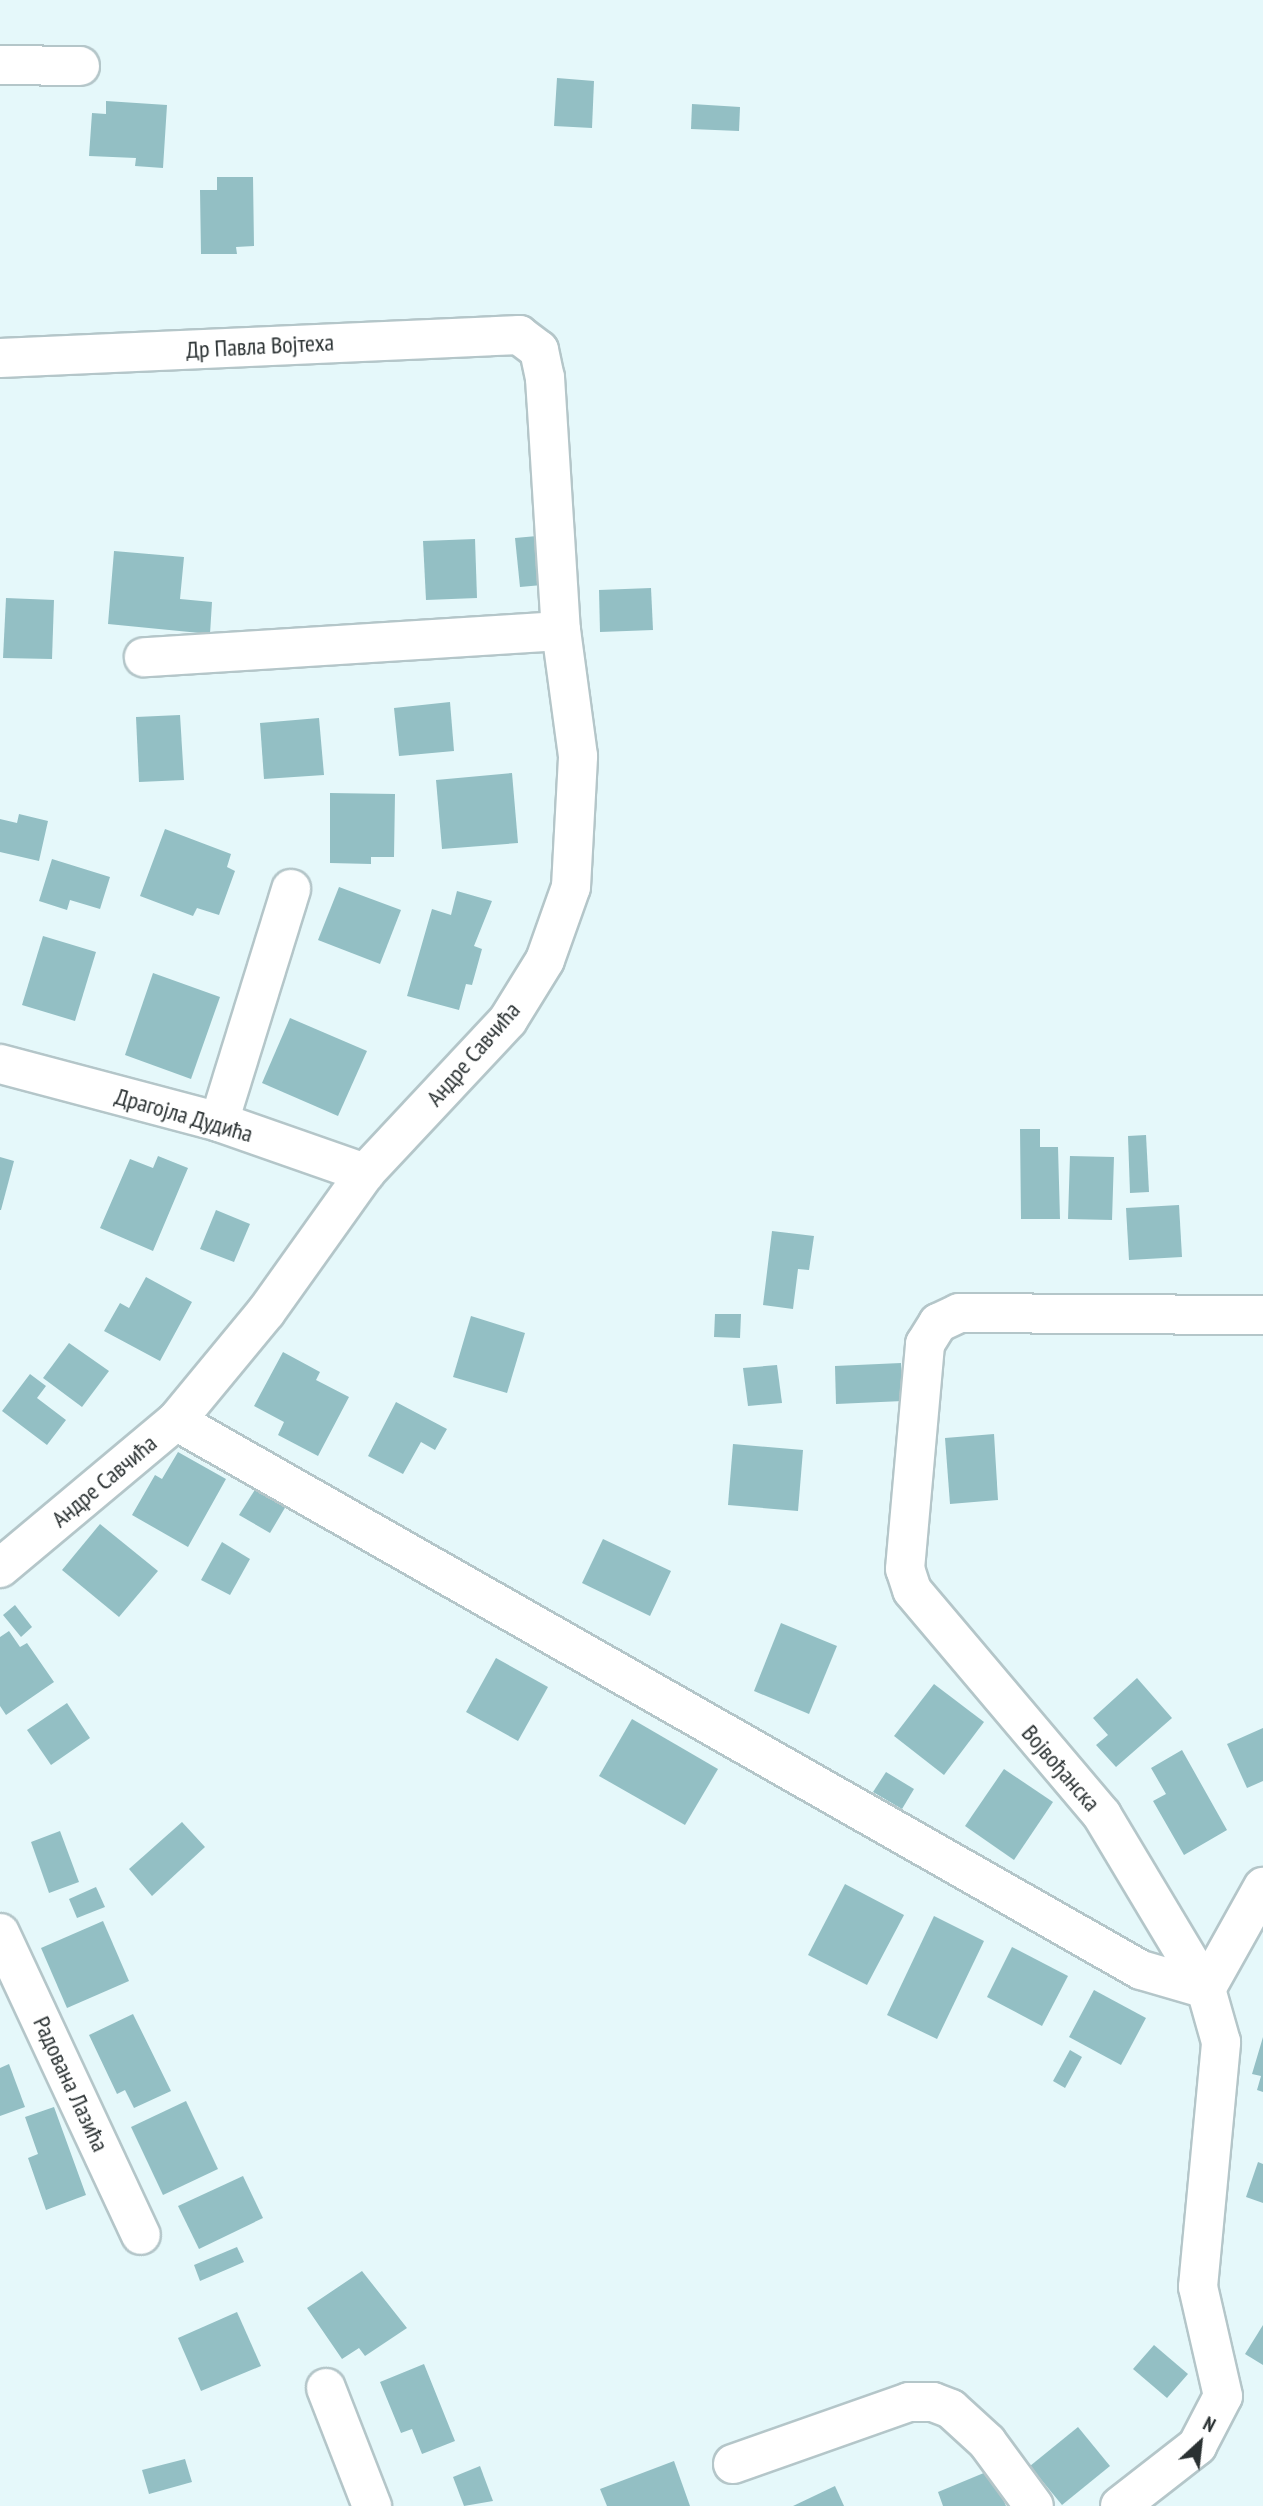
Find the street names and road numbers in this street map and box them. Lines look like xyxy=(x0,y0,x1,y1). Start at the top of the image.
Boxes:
street label: Др Павла Војтеха xyxy=(185,328,335,364)
street label: Андре Савчића xyxy=(420,996,526,1112)
street label: Драгојла Дудића xyxy=(112,1082,256,1148)
street label: Андре Савчића xyxy=(46,1429,162,1533)
street label: Војвођанска xyxy=(1016,1719,1106,1817)
street label: Радована Лазића xyxy=(27,2012,115,2156)

